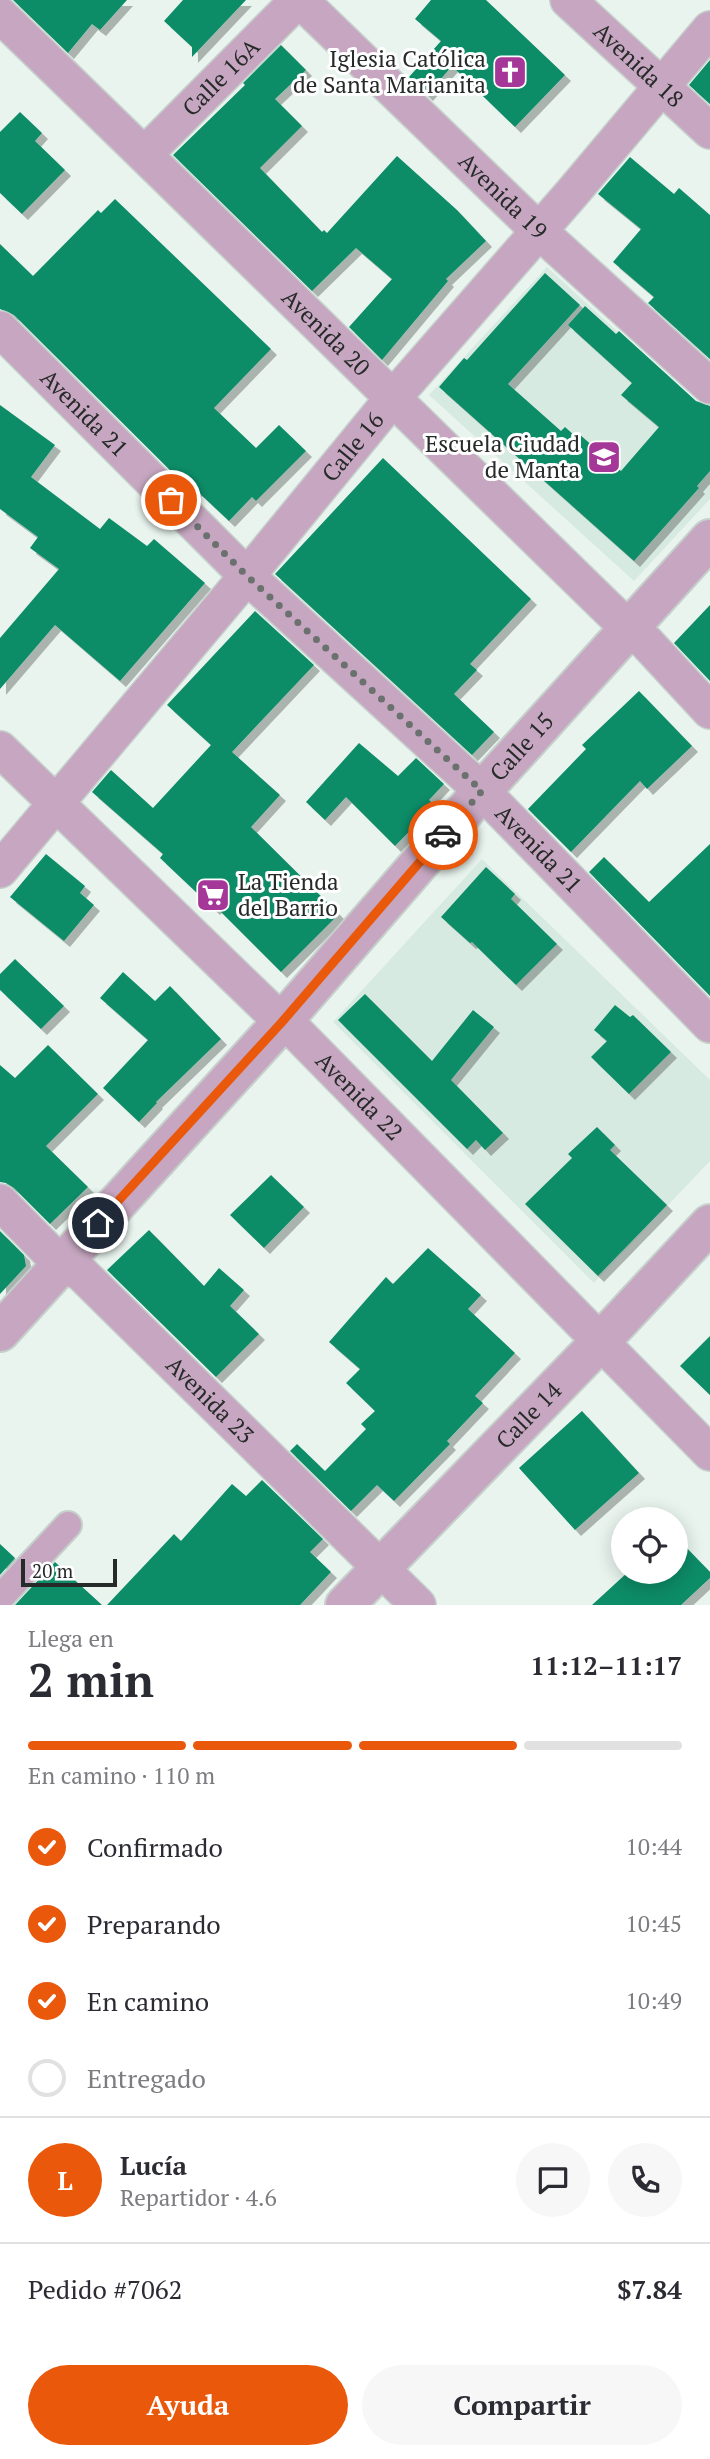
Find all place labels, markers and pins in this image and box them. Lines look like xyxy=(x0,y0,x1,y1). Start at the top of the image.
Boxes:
place label: Iglesia Católica de Santa Marianita xyxy=(293,43,486,100)
church icon: Iglesia Católica de Santa Marianita xyxy=(491,53,529,91)
place label: Escuela Ciudad de Manta xyxy=(425,428,580,485)
school or university icon: Escuela Ciudad de Manta xyxy=(585,438,623,476)
pin xyxy=(141,470,201,530)
place label: La Tienda del Barrio xyxy=(238,866,339,923)
supermarket icon: La Tienda del Barrio xyxy=(194,876,232,914)
pin xyxy=(68,1193,128,1253)

